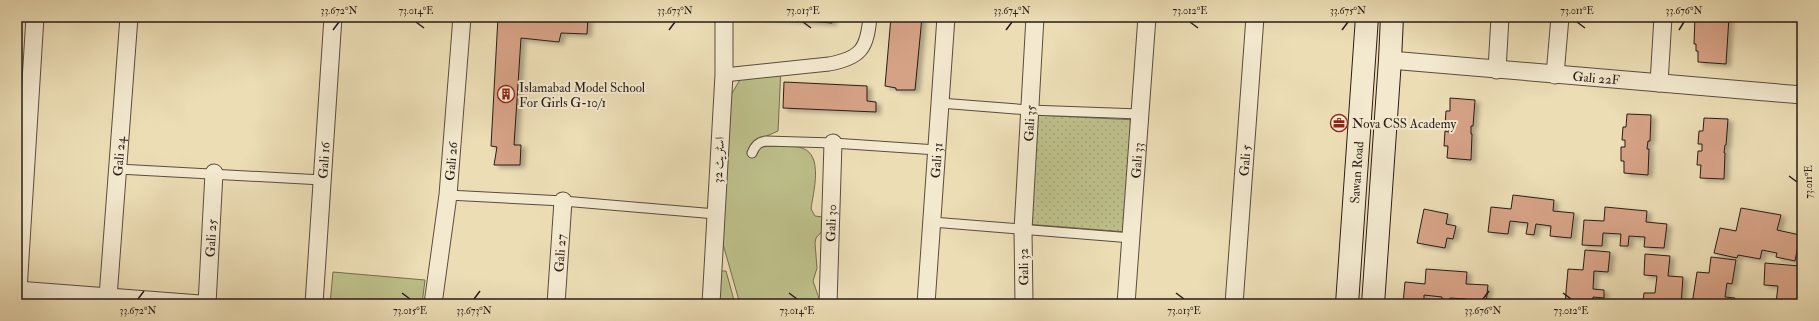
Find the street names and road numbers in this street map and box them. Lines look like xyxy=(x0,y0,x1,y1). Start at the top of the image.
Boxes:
street label: Gali 22F xyxy=(1572,69,1620,88)
street label: Gali 35 xyxy=(1021,104,1039,142)
street label: Gali 24 xyxy=(110,135,129,177)
street label: اسٹریٹ 32 xyxy=(710,136,728,184)
street label: Gali 16 xyxy=(315,140,334,179)
street label: Gali 26 xyxy=(442,140,461,181)
street label: Sawan Road xyxy=(1347,140,1367,204)
street label: Gali 31 xyxy=(928,142,946,179)
street label: Gali 33 xyxy=(1128,142,1147,179)
street label: Gali 5 xyxy=(1236,144,1255,177)
street label: Gali 30 xyxy=(823,204,840,242)
street label: Gali 25 xyxy=(203,218,221,258)
street label: Gali 27 xyxy=(551,233,570,273)
street label: Gali 32 xyxy=(1016,248,1032,286)

